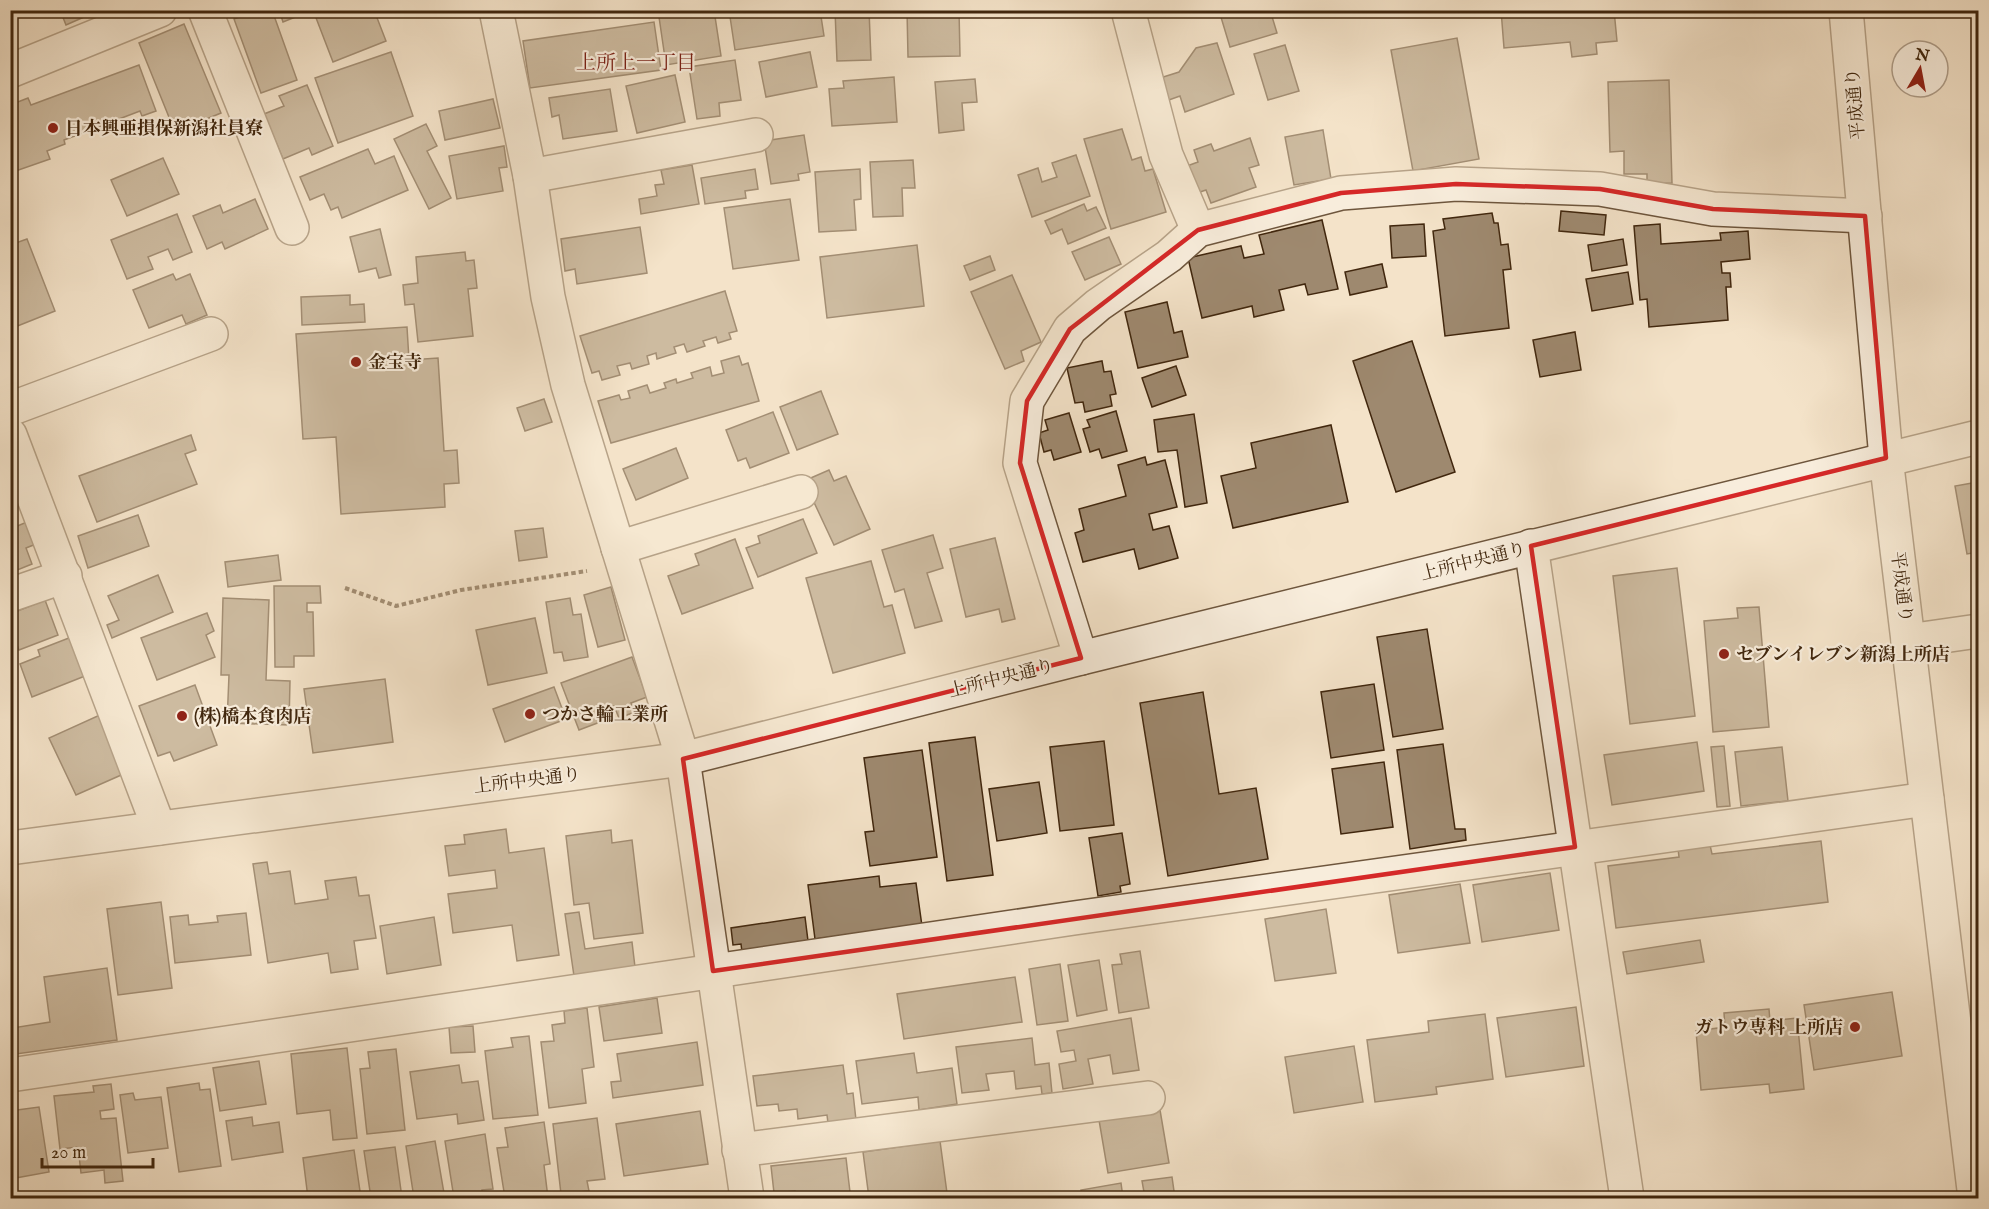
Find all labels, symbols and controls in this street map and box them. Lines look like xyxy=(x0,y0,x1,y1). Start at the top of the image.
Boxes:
north arrow xyxy=(1890,39,1950,99)
text: N xyxy=(1913,45,1931,67)
district label: 上所上一丁目 xyxy=(576,51,696,76)
street label: 平成通り xyxy=(1842,67,1871,141)
place label: 日本興亜損保新潟社員寮 xyxy=(65,118,263,141)
marker: 日本興亜損保新潟社員寮 xyxy=(46,121,60,135)
place label: 金宝寺 xyxy=(368,352,422,375)
marker: 金宝寺 xyxy=(349,355,363,369)
street label: 上所中央通り xyxy=(1418,538,1529,587)
street label: 平成通り xyxy=(1885,550,1916,624)
place label: セブンイレブン新潟上所店 xyxy=(1736,644,1950,667)
marker: セブンイレブン新潟上所店 xyxy=(1717,647,1731,661)
street label: 上所中央通り xyxy=(946,655,1057,704)
place label: つかさ輪工業所 xyxy=(542,704,668,727)
place label: (株)橋本食肉店 xyxy=(194,706,311,729)
marker: つかさ輪工業所 xyxy=(523,707,537,721)
marker: (株)橋本食肉店 xyxy=(175,709,189,723)
street label: 上所中央通り xyxy=(472,763,582,799)
place label: ガトウ専科 上所店 xyxy=(1695,1017,1843,1040)
marker: ガトウ専科 上所店 xyxy=(1848,1020,1862,1034)
scale bar xyxy=(42,1131,153,1169)
text: 20 m xyxy=(51,1142,86,1165)

